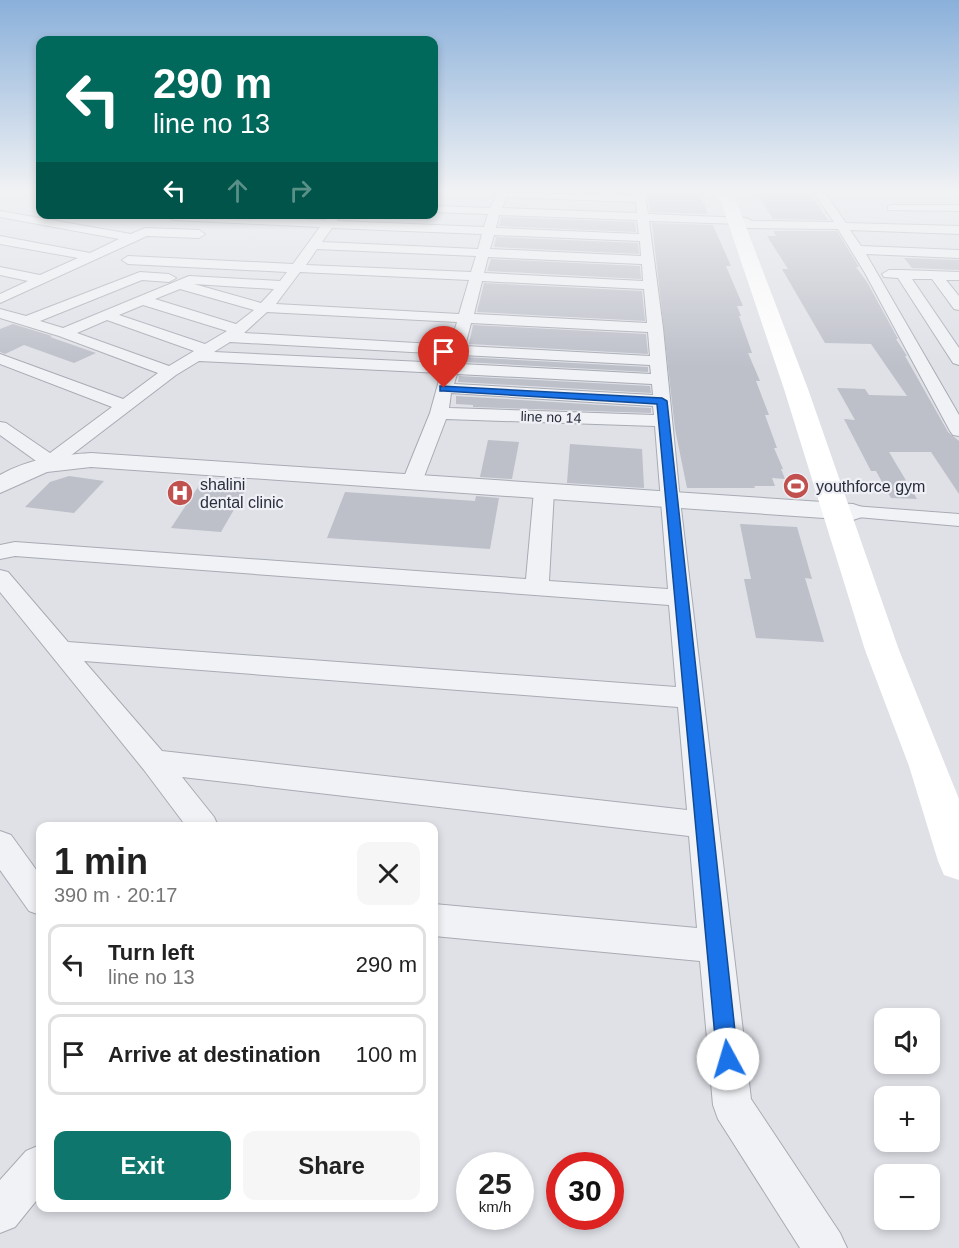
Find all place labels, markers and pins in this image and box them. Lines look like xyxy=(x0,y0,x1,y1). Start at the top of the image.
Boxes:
pin xyxy=(418,326,469,388)
sports icon: youthforce gym xyxy=(781,471,811,501)
place label: shalini dental clinic xyxy=(200,476,284,511)
hospital icon: shalini dental clinic xyxy=(165,478,195,508)
place label: youthforce gym xyxy=(816,478,925,495)

